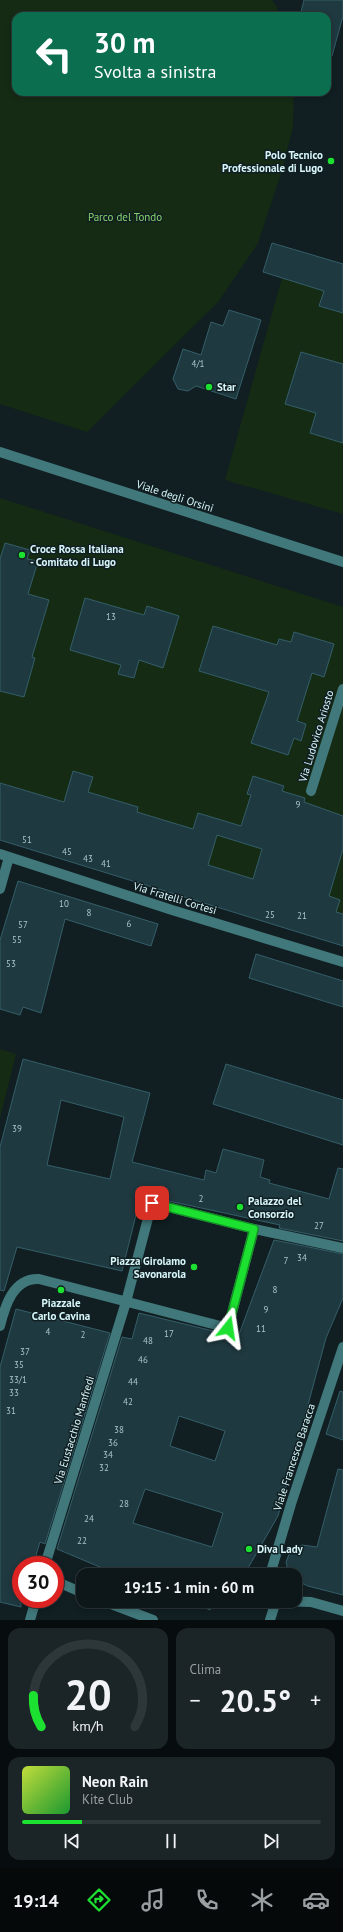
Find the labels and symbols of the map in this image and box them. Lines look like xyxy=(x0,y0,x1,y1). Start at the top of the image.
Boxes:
place label: Polo Tecnico Professionale di Lugo xyxy=(222,148,323,175)
marker: Polo Tecnico Professionale di Lugo xyxy=(326,156,336,166)
park label: Parco del Tondo xyxy=(88,210,162,224)
house number: 4/1 xyxy=(192,358,205,369)
place label: Star xyxy=(217,380,236,394)
marker: Star xyxy=(204,382,214,392)
street label: Viale degli Orsini xyxy=(134,477,216,515)
place label: Croce Rossa Italiana - Comitato di Lugo xyxy=(30,542,124,569)
marker: Croce Rossa Italiana - Comitato di Lugo xyxy=(17,550,27,560)
house number: 13 xyxy=(106,611,116,622)
street label: Via Ludovico Ariosto xyxy=(295,688,337,785)
house number: 9 xyxy=(296,799,301,810)
house number: 51 xyxy=(22,834,32,845)
house number: 45 xyxy=(62,846,72,857)
house number: 43 xyxy=(83,853,93,864)
house number: 41 xyxy=(101,858,111,869)
street label: Via Fratelli Cortesi xyxy=(131,878,219,917)
house number: 10 xyxy=(59,898,69,909)
house number: 8 xyxy=(87,907,92,918)
house number: 25 xyxy=(265,909,275,920)
house number: 21 xyxy=(297,910,307,921)
house number: 6 xyxy=(127,918,132,929)
house number: 57 xyxy=(18,919,28,930)
house number: 55 xyxy=(12,934,22,945)
house number: 53 xyxy=(6,958,16,969)
house number: 39 xyxy=(12,1123,22,1134)
pin xyxy=(135,1186,169,1220)
house number: 2 xyxy=(199,1193,204,1204)
place label: Palazzo del Consorzio xyxy=(248,1194,302,1221)
marker: Palazzo del Consorzio xyxy=(235,1202,245,1212)
house number: 27 xyxy=(314,1220,324,1231)
house number: 34 xyxy=(297,1252,307,1263)
place label: Piazza Girolamo Savonarola xyxy=(110,1254,186,1281)
house number: 7 xyxy=(284,1255,289,1266)
marker: Piazza Girolamo Savonarola xyxy=(189,1262,199,1272)
house number: 8 xyxy=(273,1284,278,1295)
marker: Piazzale Carlo Cavina xyxy=(56,1285,66,1295)
place label: Piazzale Carlo Cavina xyxy=(32,1296,90,1323)
house number: 9 xyxy=(264,1304,269,1315)
position arrow xyxy=(207,1307,249,1349)
house number: 11 xyxy=(256,1323,266,1334)
house number: 4 xyxy=(46,1326,51,1337)
house number: 17 xyxy=(164,1328,174,1339)
house number: 2 xyxy=(81,1329,86,1340)
house number: 48 xyxy=(143,1335,153,1346)
house number: 37 xyxy=(20,1346,30,1357)
house number: 46 xyxy=(138,1354,148,1365)
house number: 35 xyxy=(14,1359,24,1370)
house number: 33/1 xyxy=(9,1374,27,1385)
street label: Via Eustacchio Manfredi xyxy=(51,1374,97,1487)
house number: 44 xyxy=(128,1376,138,1387)
house number: 33 xyxy=(9,1387,19,1398)
house number: 42 xyxy=(123,1396,133,1407)
street label: Viale Francesco Baracca xyxy=(270,1402,318,1513)
house number: 31 xyxy=(6,1405,16,1416)
house number: 38 xyxy=(114,1424,124,1435)
house number: 36 xyxy=(108,1437,118,1448)
house number: 34 xyxy=(103,1449,113,1460)
house number: 32 xyxy=(99,1462,109,1473)
house number: 28 xyxy=(119,1498,129,1509)
house number: 24 xyxy=(84,1513,94,1524)
house number: 22 xyxy=(77,1535,87,1546)
place label: Diva Lady xyxy=(257,1542,304,1556)
marker: Diva Lady xyxy=(244,1544,254,1554)
speed limit sign: 30 xyxy=(12,1556,64,1608)

